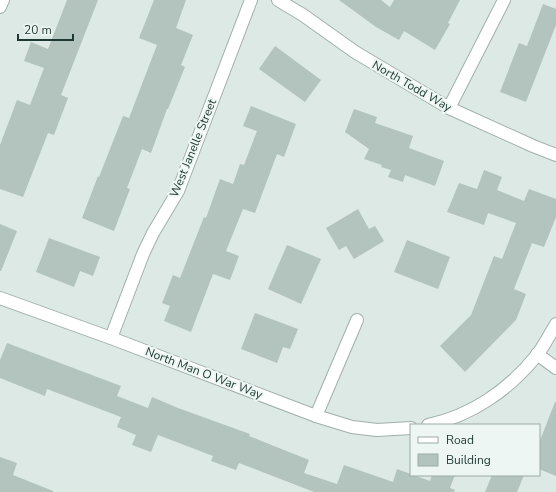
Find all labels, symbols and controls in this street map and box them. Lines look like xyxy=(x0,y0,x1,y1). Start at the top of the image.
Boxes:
scale bar xyxy=(18,16,73,42)
text: 20 m xyxy=(24,22,52,38)
street label: North Todd Way xyxy=(369,57,455,116)
street label: West Janelle Street xyxy=(166,96,220,199)
street label: North Man O War Way xyxy=(143,343,266,403)
legend xyxy=(410,424,540,476)
text: Road xyxy=(446,432,474,448)
text: Building xyxy=(446,452,491,468)

